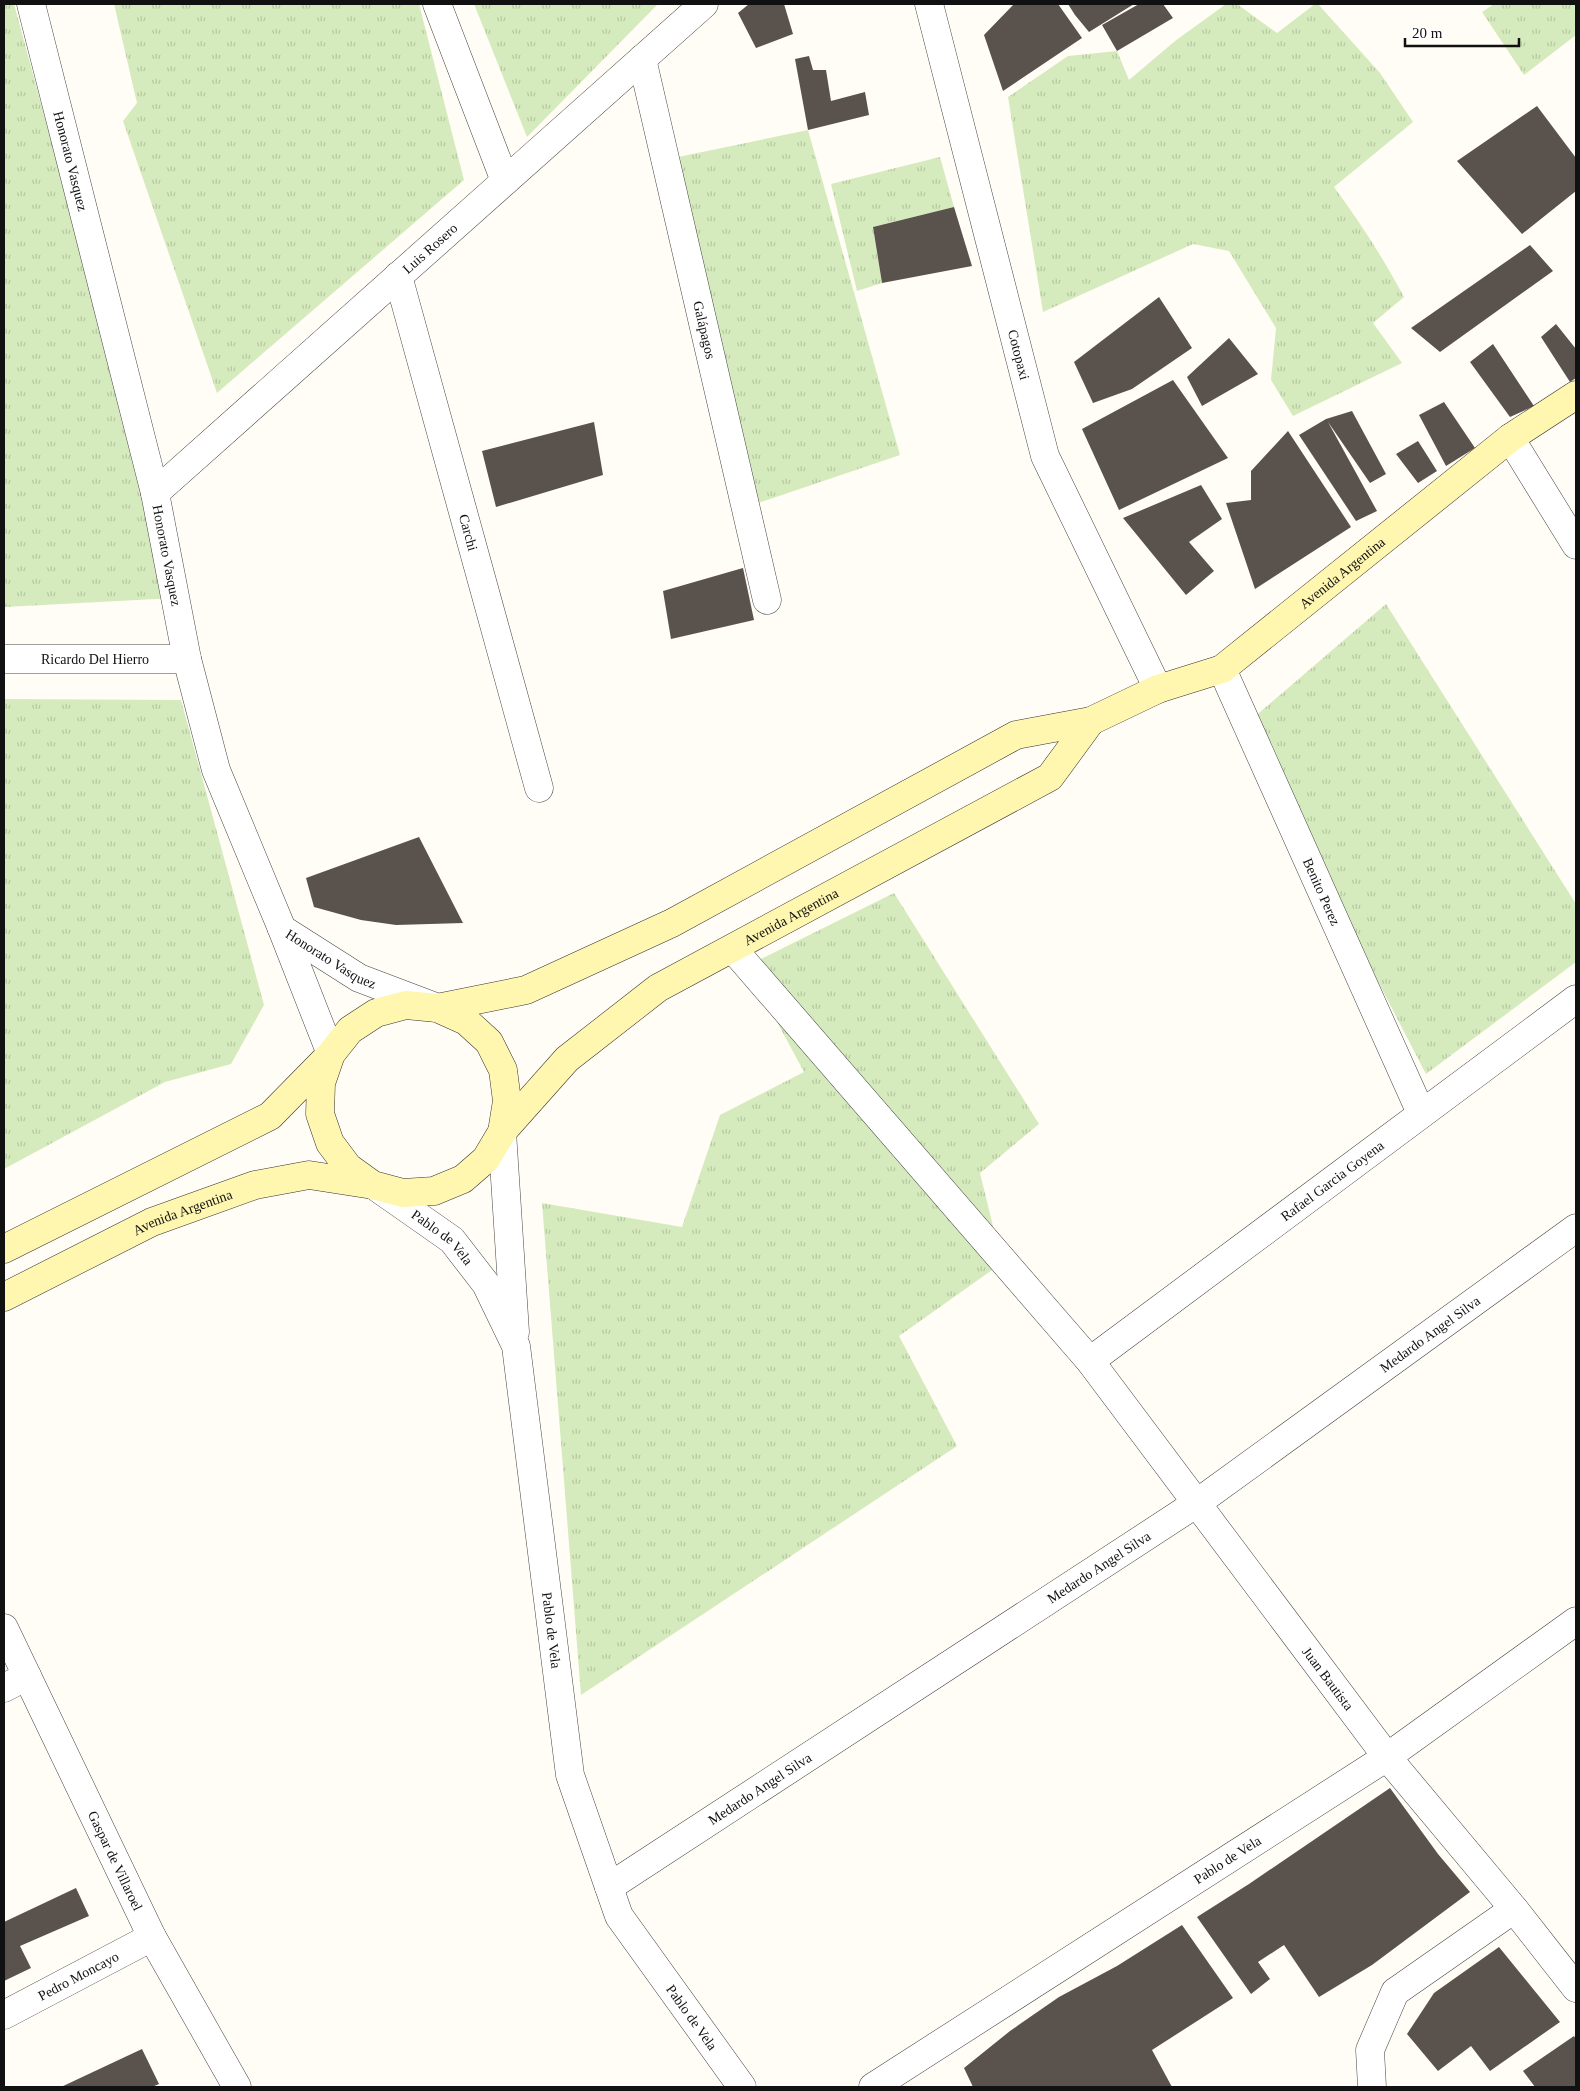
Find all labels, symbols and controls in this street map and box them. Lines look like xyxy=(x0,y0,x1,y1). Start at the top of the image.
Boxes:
scale bar xyxy=(1405,15,1519,47)
text: 20 m xyxy=(1412,25,1443,41)
street label: Honorato Vasquez xyxy=(51,109,91,213)
street label: Luis Rosero xyxy=(399,220,460,276)
street label: Galápagos xyxy=(691,299,719,360)
street label: Cotopaxi xyxy=(1005,328,1033,381)
street label: Honorato Vasquez xyxy=(150,503,184,607)
street label: Carchi xyxy=(456,512,481,553)
street label: Avenida Argentina xyxy=(1296,534,1388,611)
street label: Ricardo Del Hierro xyxy=(41,652,149,667)
street label: Benito Perez xyxy=(1300,856,1343,928)
street label: Avenida Argentina xyxy=(741,885,841,948)
street label: Honorato Vasquez xyxy=(283,926,378,991)
street label: Rafael Garcia Goyena xyxy=(1278,1137,1387,1224)
street label: Avenida Argentina xyxy=(130,1186,235,1238)
street label: Pablo de Vela xyxy=(409,1207,476,1268)
street label: Medardo Angel Silva xyxy=(1377,1292,1483,1375)
street label: Medardo Angel Silva xyxy=(1045,1528,1154,1606)
street label: Pablo de Vela xyxy=(540,1591,564,1670)
street label: Juan Bautista xyxy=(1300,1644,1357,1714)
street label: Medardo Angel Silva xyxy=(705,1749,815,1828)
street label: Gaspar de Villaroel xyxy=(85,1808,146,1913)
street label: Pablo de Vela xyxy=(1191,1832,1264,1887)
street label: Pedro Moncayo xyxy=(35,1948,121,2003)
street label: Pablo de Vela xyxy=(663,1982,721,2053)

